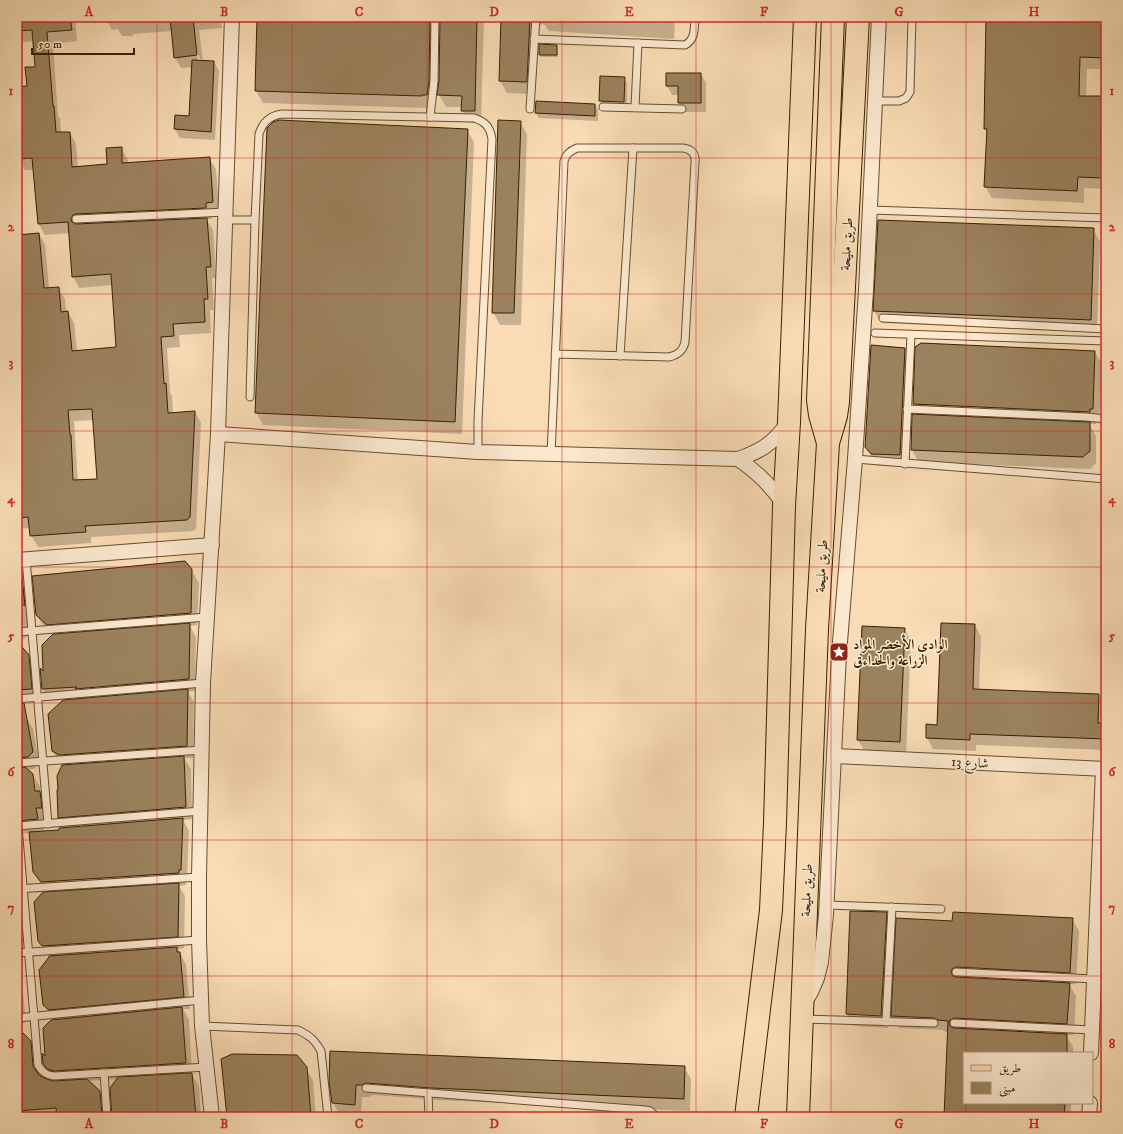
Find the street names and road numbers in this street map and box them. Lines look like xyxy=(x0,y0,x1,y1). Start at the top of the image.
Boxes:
street label: طريق مليحة xyxy=(837,217,857,271)
street label: طريق مليحة xyxy=(812,539,832,593)
street label: شارع 13 xyxy=(951,753,989,775)
street label: طريق مليحة xyxy=(797,863,817,917)

